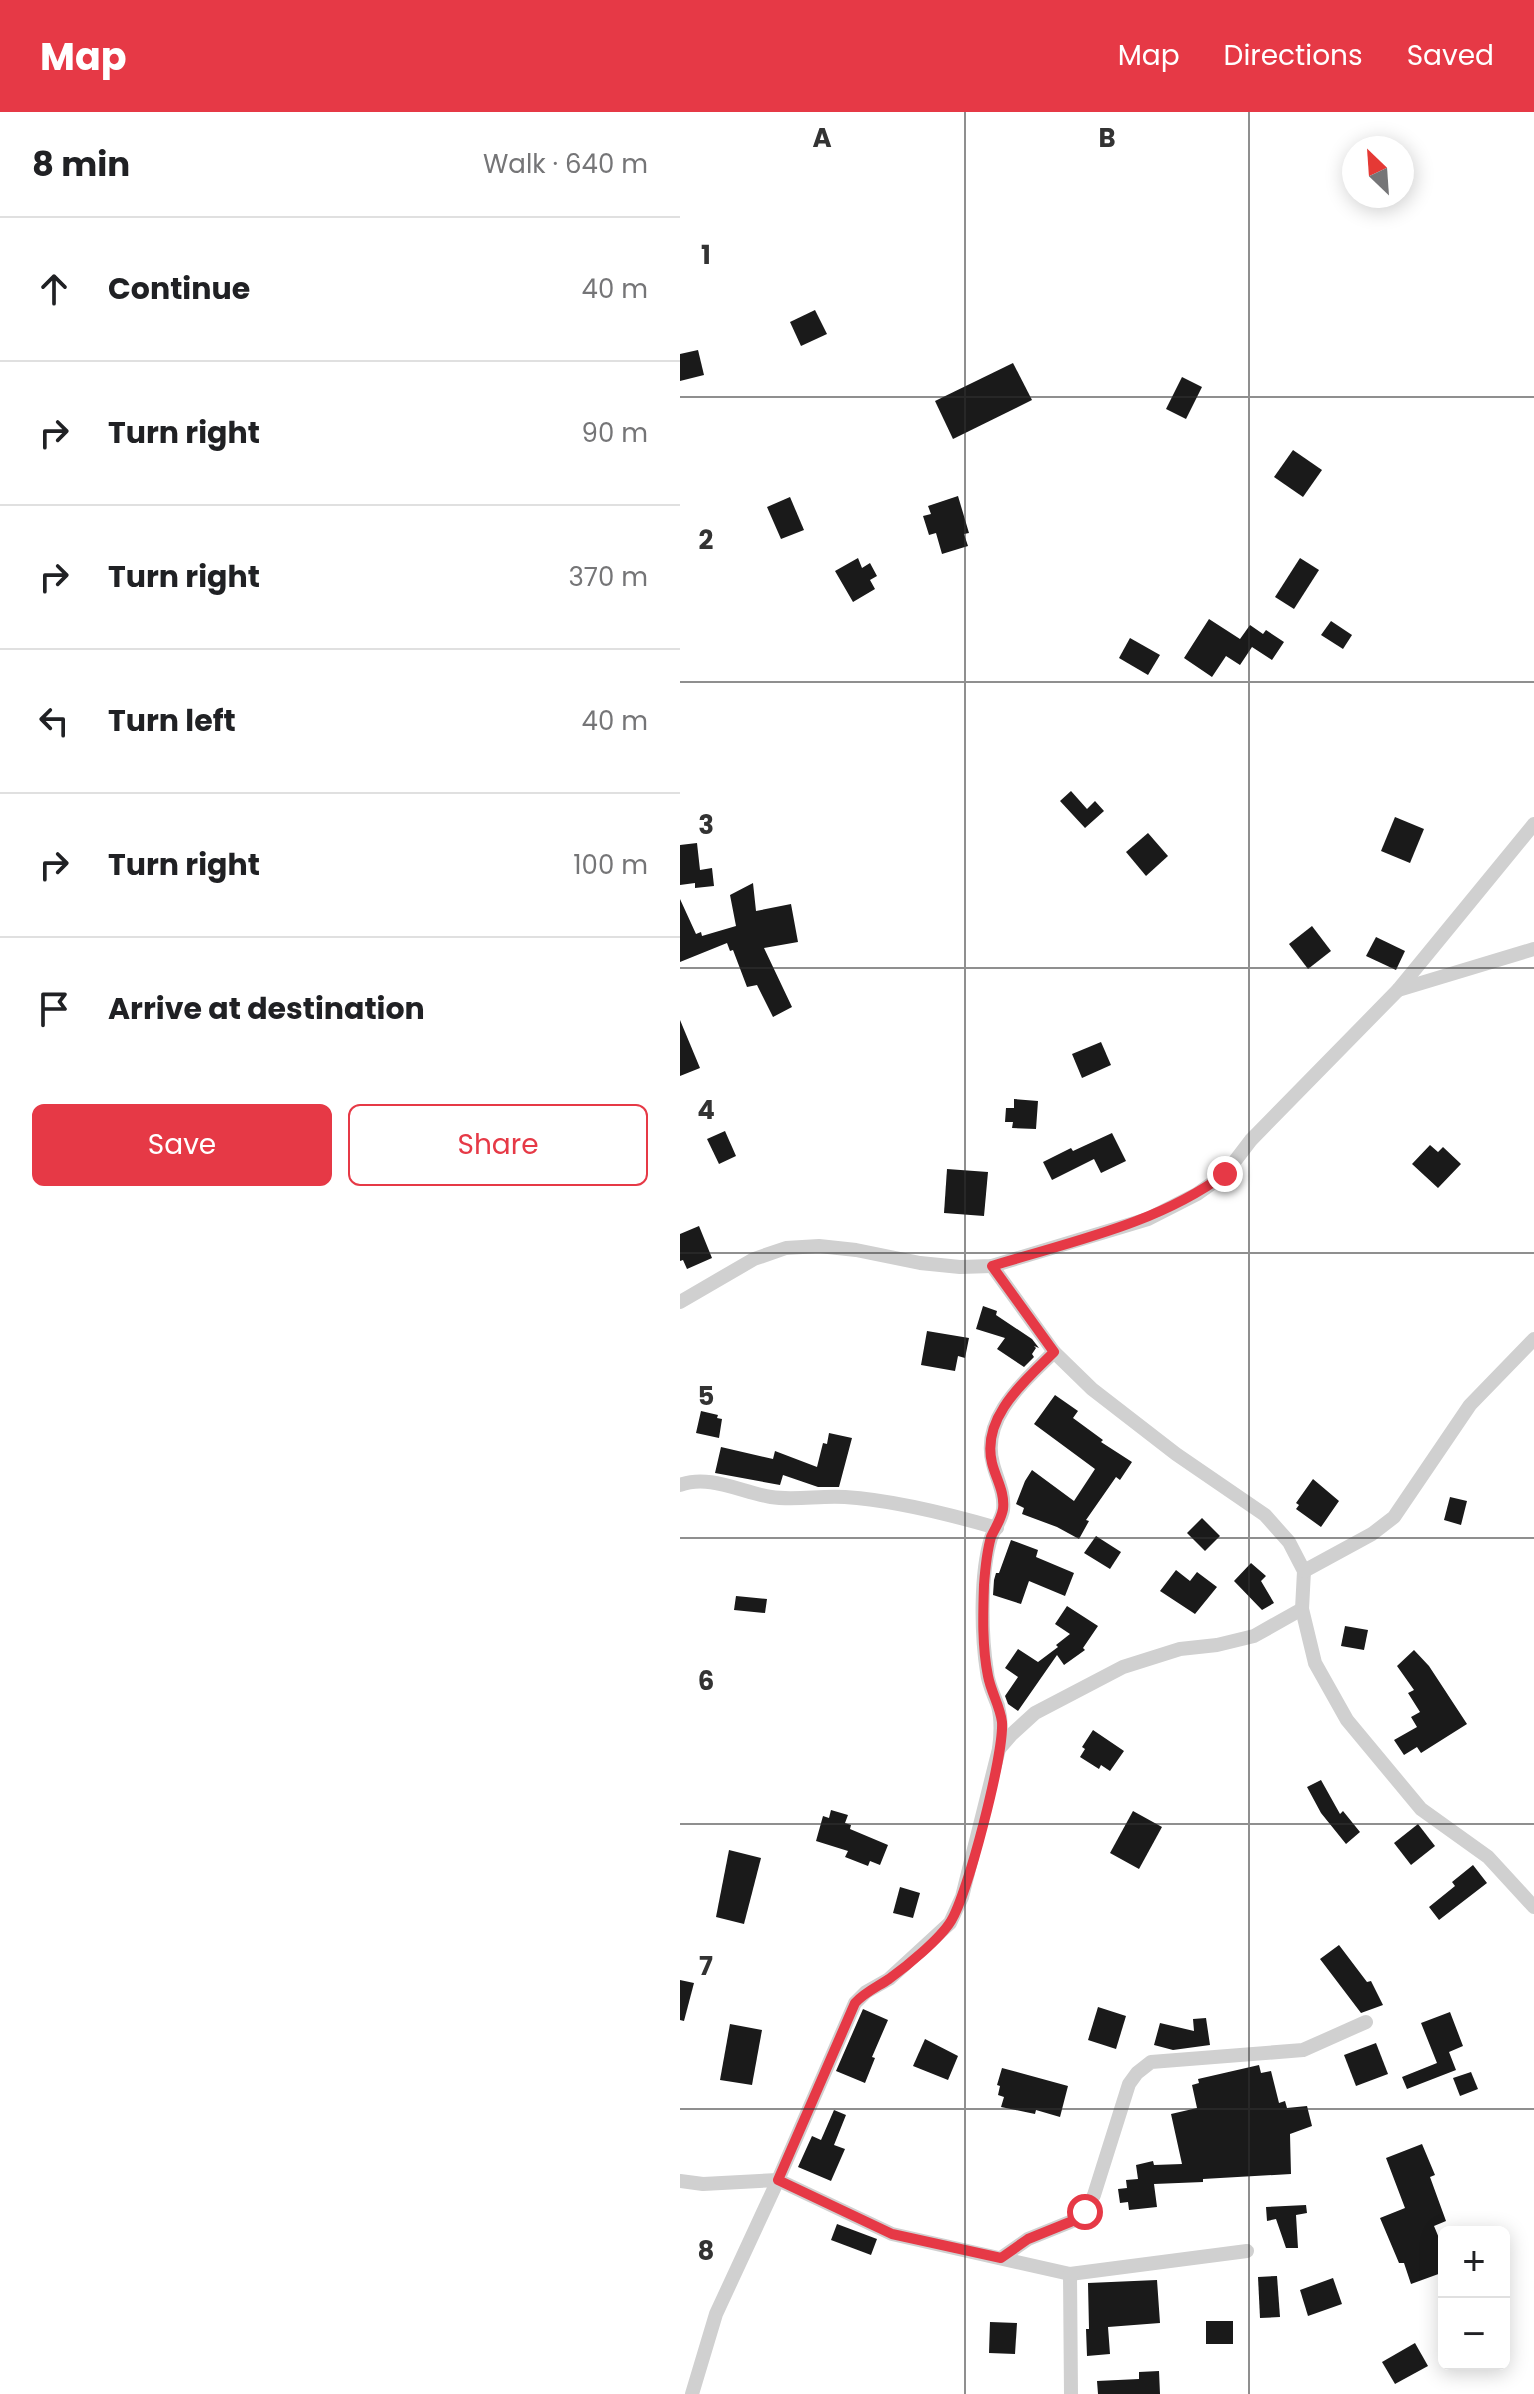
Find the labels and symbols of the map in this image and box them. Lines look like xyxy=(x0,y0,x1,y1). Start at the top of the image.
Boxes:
text: A xyxy=(812,120,832,156)
text: B xyxy=(1098,120,1116,156)
north arrow xyxy=(1342,136,1414,208)
text: 1 xyxy=(701,237,711,273)
text: 2 xyxy=(699,522,714,558)
text: 3 xyxy=(698,807,714,843)
text: 4 xyxy=(697,1092,715,1128)
route end xyxy=(1207,1156,1243,1192)
text: 5 xyxy=(698,1378,714,1414)
text: 6 xyxy=(698,1663,714,1699)
text: 7 xyxy=(699,1948,713,1984)
route start xyxy=(1067,2194,1103,2230)
text: 8 xyxy=(698,2233,714,2269)

